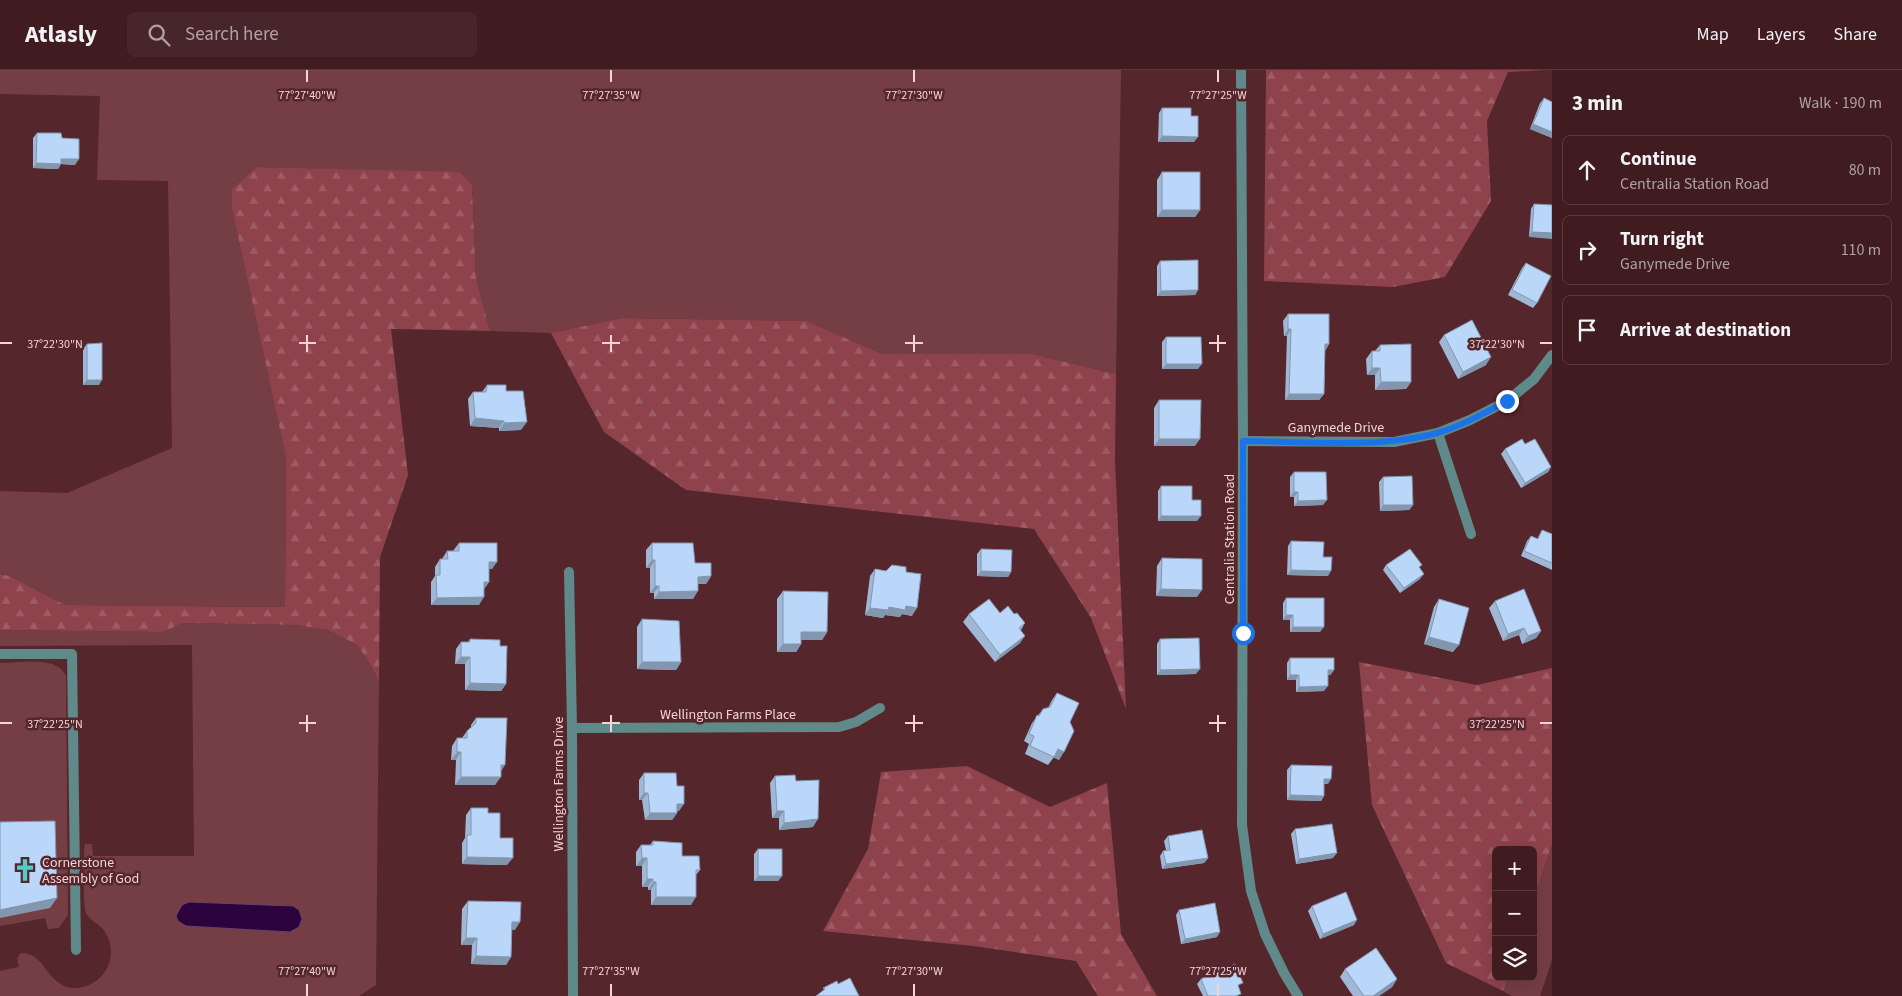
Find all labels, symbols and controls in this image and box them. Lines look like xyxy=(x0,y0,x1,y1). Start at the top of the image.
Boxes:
search box xyxy=(127,12,477,57)
text: Atlasly xyxy=(25,17,97,52)
icon: search xyxy=(145,21,173,49)
text: Search here xyxy=(185,21,279,48)
text: Map xyxy=(1697,22,1729,47)
text: Layers xyxy=(1757,22,1806,47)
text: Share xyxy=(1834,22,1877,47)
text: 77°27'40"W xyxy=(278,87,336,104)
text: 77°27'35"W xyxy=(582,87,640,104)
text: 77°27'30"W xyxy=(885,87,943,104)
text: 77°27'25"W xyxy=(1189,87,1247,104)
text: 3 min xyxy=(1572,88,1623,118)
text: Walk · 190 m xyxy=(1799,92,1882,114)
text: Continue xyxy=(1620,146,1697,173)
icon: ahead xyxy=(1573,156,1601,184)
text: 80 m xyxy=(1849,159,1881,181)
text: Centralia Station Road xyxy=(1620,173,1769,195)
text: Turn right xyxy=(1620,226,1704,253)
icon: right xyxy=(1573,236,1601,264)
text: 110 m xyxy=(1841,239,1881,261)
text: Ganymede Drive xyxy=(1620,253,1730,275)
icon: arrive xyxy=(1573,316,1601,344)
text: Arrive at destination xyxy=(1620,317,1791,344)
text: 37°22'30"N xyxy=(27,336,83,353)
text: 37°22'30"N xyxy=(1469,336,1525,353)
route end xyxy=(1496,390,1519,413)
street label: Ganymede Drive xyxy=(1288,418,1384,438)
street label: Centralia Station Road xyxy=(1220,474,1240,604)
route start xyxy=(1232,622,1255,645)
street label: Wellington Farms Place xyxy=(660,705,796,725)
text: 37°22'25"N xyxy=(27,716,83,733)
text: 37°22'25"N xyxy=(1469,716,1525,733)
street label: Wellington Farms Drive xyxy=(549,717,569,851)
map controls xyxy=(1492,846,1537,981)
button: + xyxy=(1492,846,1537,891)
place label: Cornerstone Assembly of God xyxy=(42,853,139,889)
church icon: Cornerstone Assembly of God xyxy=(12,857,38,883)
button: − xyxy=(1492,891,1537,936)
button: layers xyxy=(1492,936,1537,981)
text: 77°27'40"W xyxy=(278,963,336,980)
text: 77°27'35"W xyxy=(582,963,640,980)
text: 77°27'30"W xyxy=(885,963,943,980)
text: 77°27'25"W xyxy=(1189,963,1247,980)

